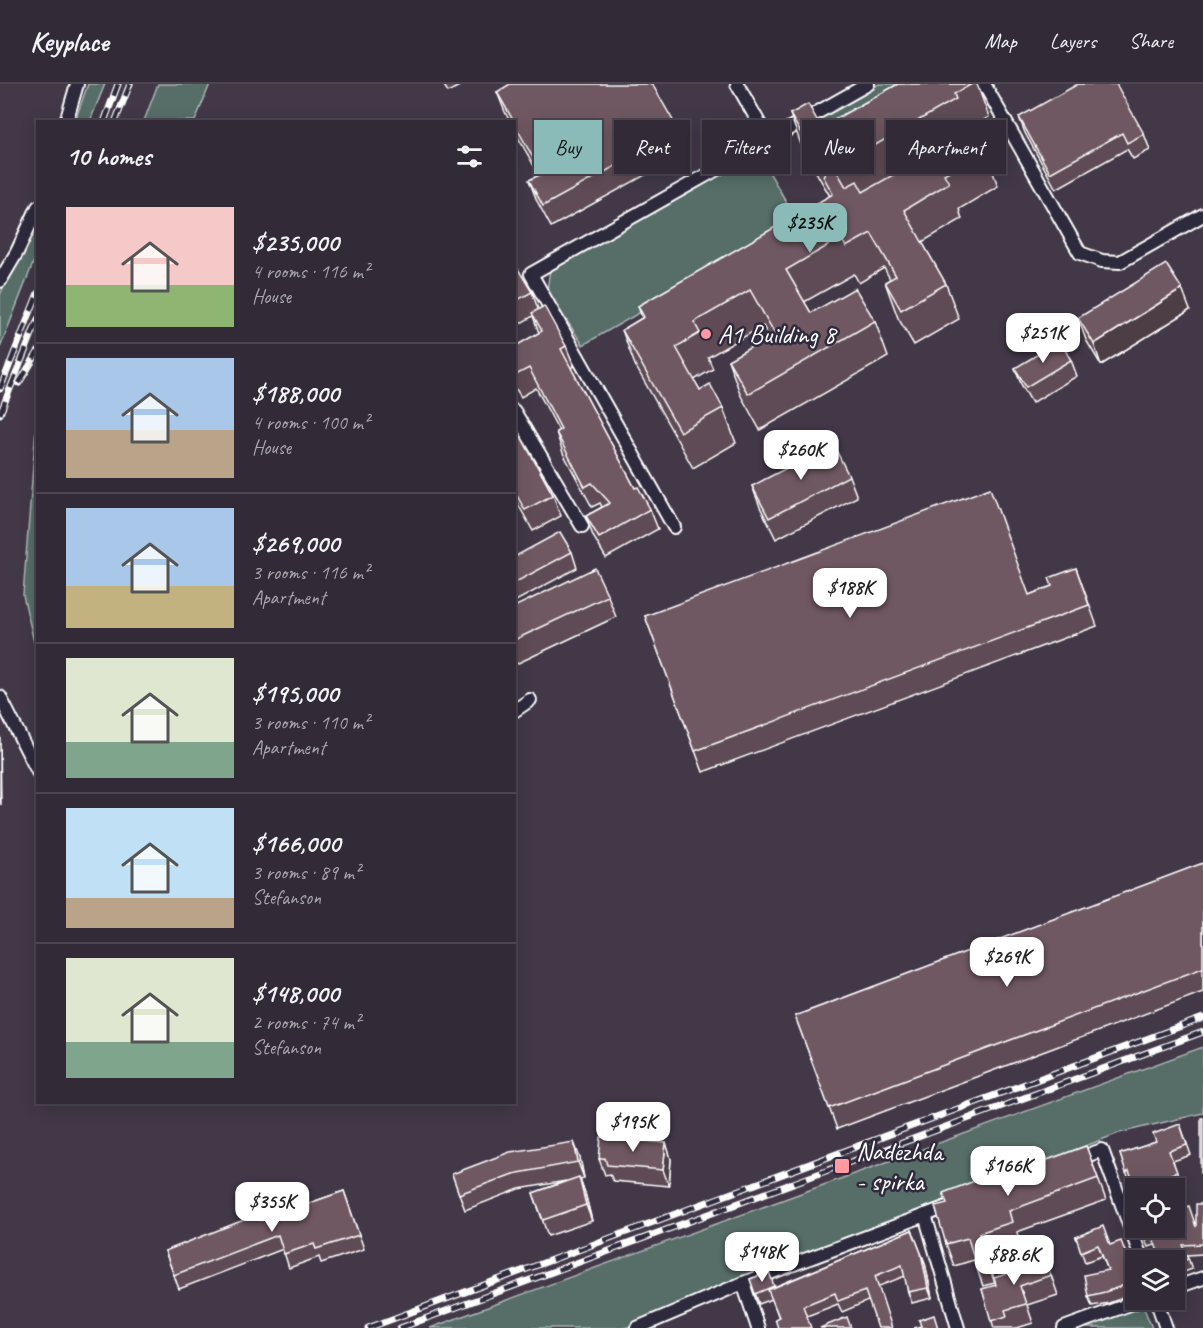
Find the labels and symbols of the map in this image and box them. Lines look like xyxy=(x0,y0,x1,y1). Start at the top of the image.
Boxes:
pin: $235K xyxy=(768,203,852,254)
pin: $251K xyxy=(1001,313,1085,364)
place label: A1 Building 8 xyxy=(718,318,838,351)
marker: A1 Building 8 xyxy=(699,327,713,341)
pin: $260K xyxy=(759,430,843,481)
pin: $188K xyxy=(808,568,892,619)
pin: $269K xyxy=(965,937,1049,988)
pin: $195K xyxy=(591,1102,675,1153)
place label: Nadezhda - spirka xyxy=(856,1135,945,1198)
pin: $166K xyxy=(966,1146,1050,1197)
marker: Nadezhda - spirka xyxy=(833,1157,851,1175)
pin: $355K xyxy=(230,1182,314,1233)
pin: $148K xyxy=(720,1232,804,1283)
pin: $88.6K xyxy=(965,1235,1063,1286)

